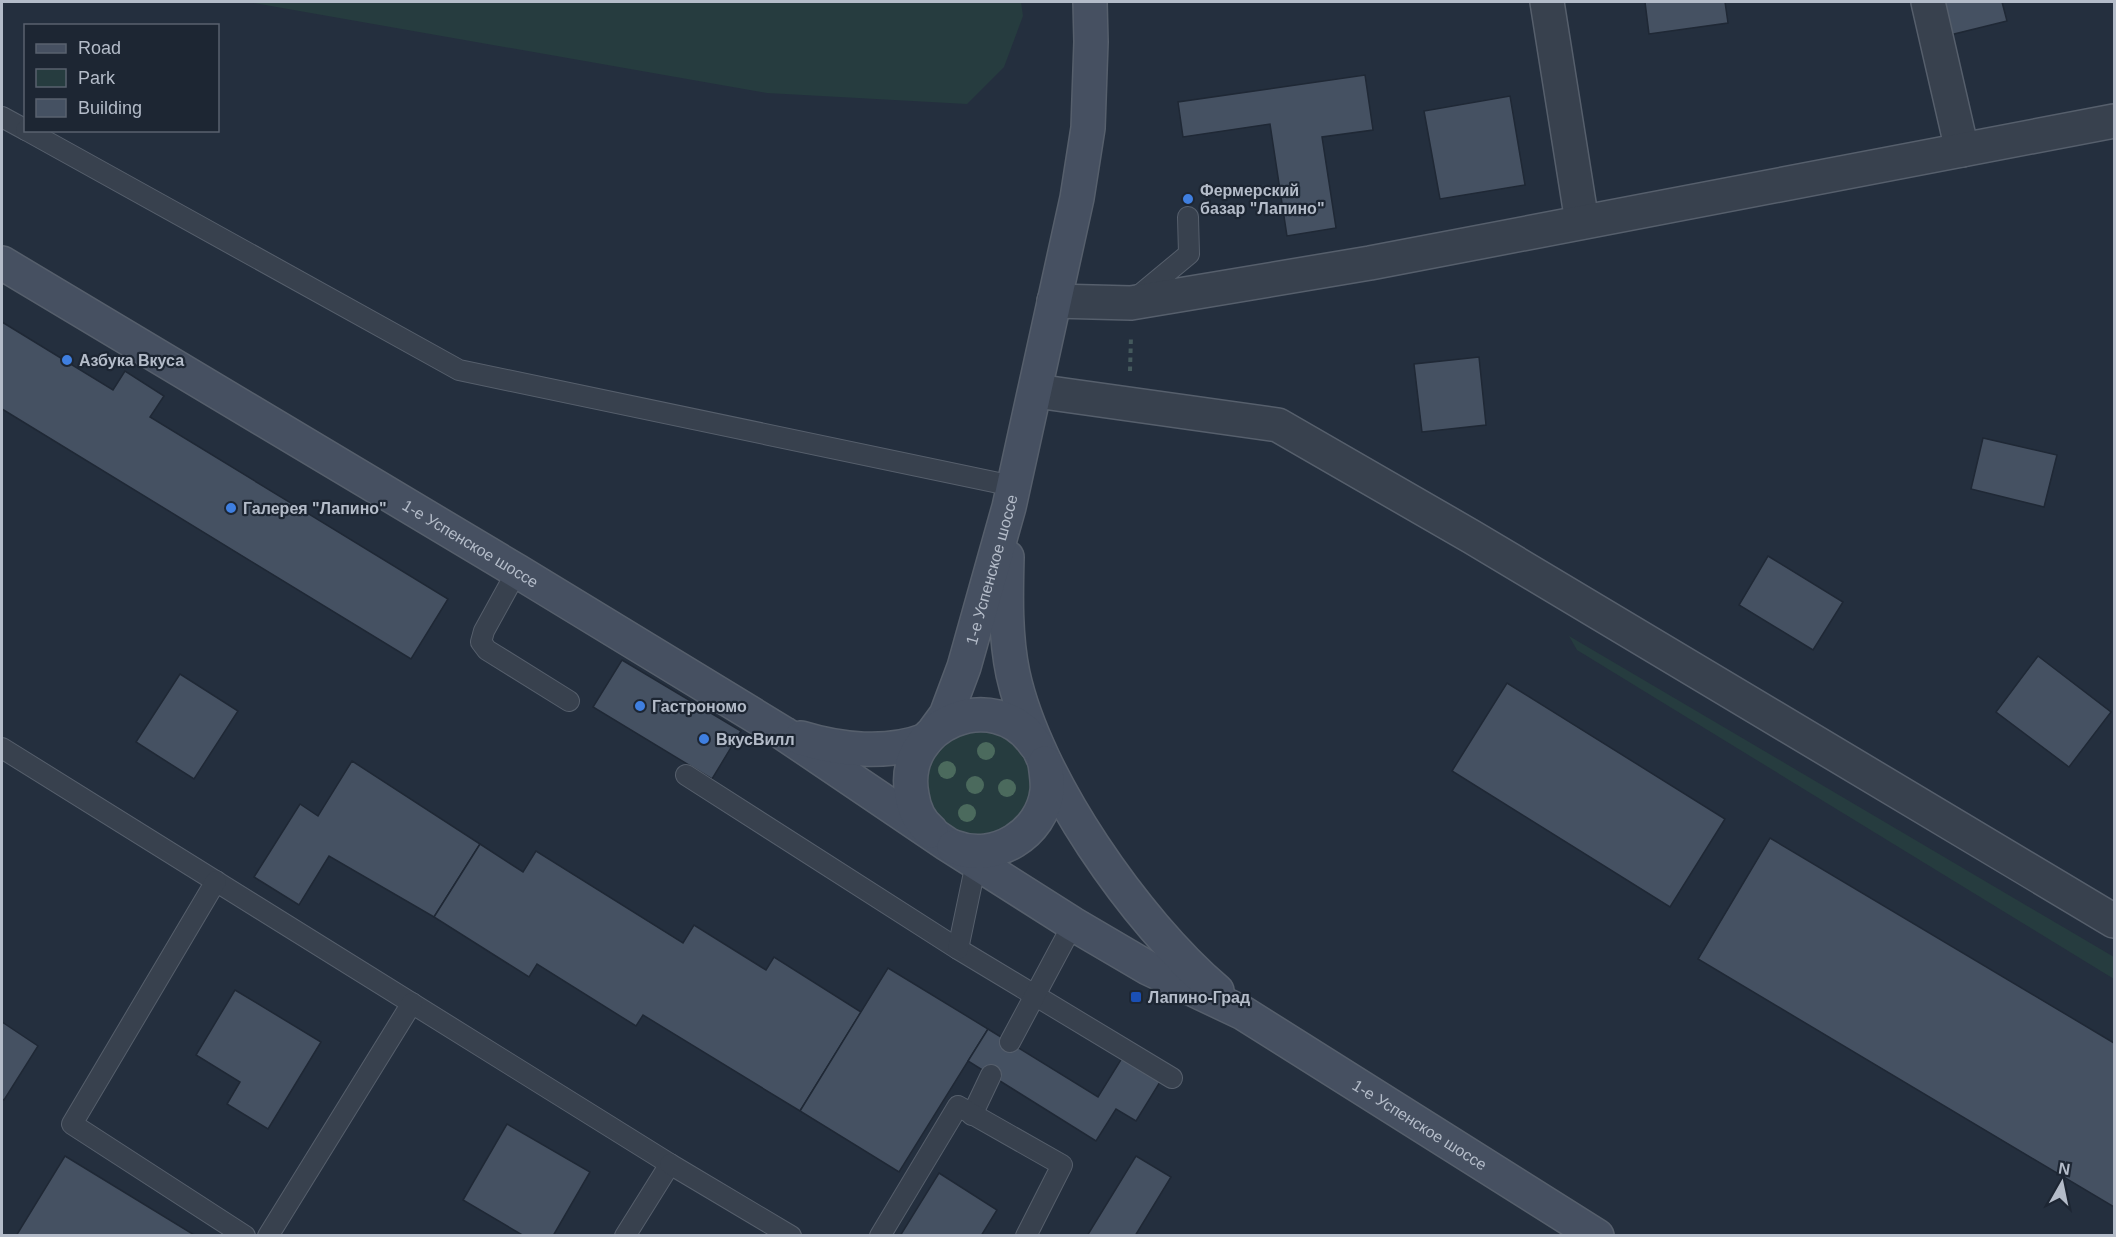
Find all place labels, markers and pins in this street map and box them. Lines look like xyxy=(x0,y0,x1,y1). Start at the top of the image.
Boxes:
place label: Фермерский базар "Лапино" xyxy=(1200,182,1324,217)
marker: Фермерский базар "Лапино" xyxy=(1181,192,1195,206)
place label: Азбука Вкуса xyxy=(79,352,184,369)
marker: Азбука Вкуса xyxy=(60,353,74,367)
place label: Галерея "Лапино" xyxy=(243,500,387,517)
marker: Галерея "Лапино" xyxy=(224,501,238,515)
place label: Гастрономо xyxy=(652,698,747,715)
marker: Гастрономо xyxy=(633,699,647,713)
place label: ВкусВилл xyxy=(716,731,795,748)
marker: ВкусВилл xyxy=(697,732,711,746)
place label: Лапино-Град xyxy=(1148,989,1250,1006)
marker: Лапино-Град xyxy=(1129,990,1143,1004)

